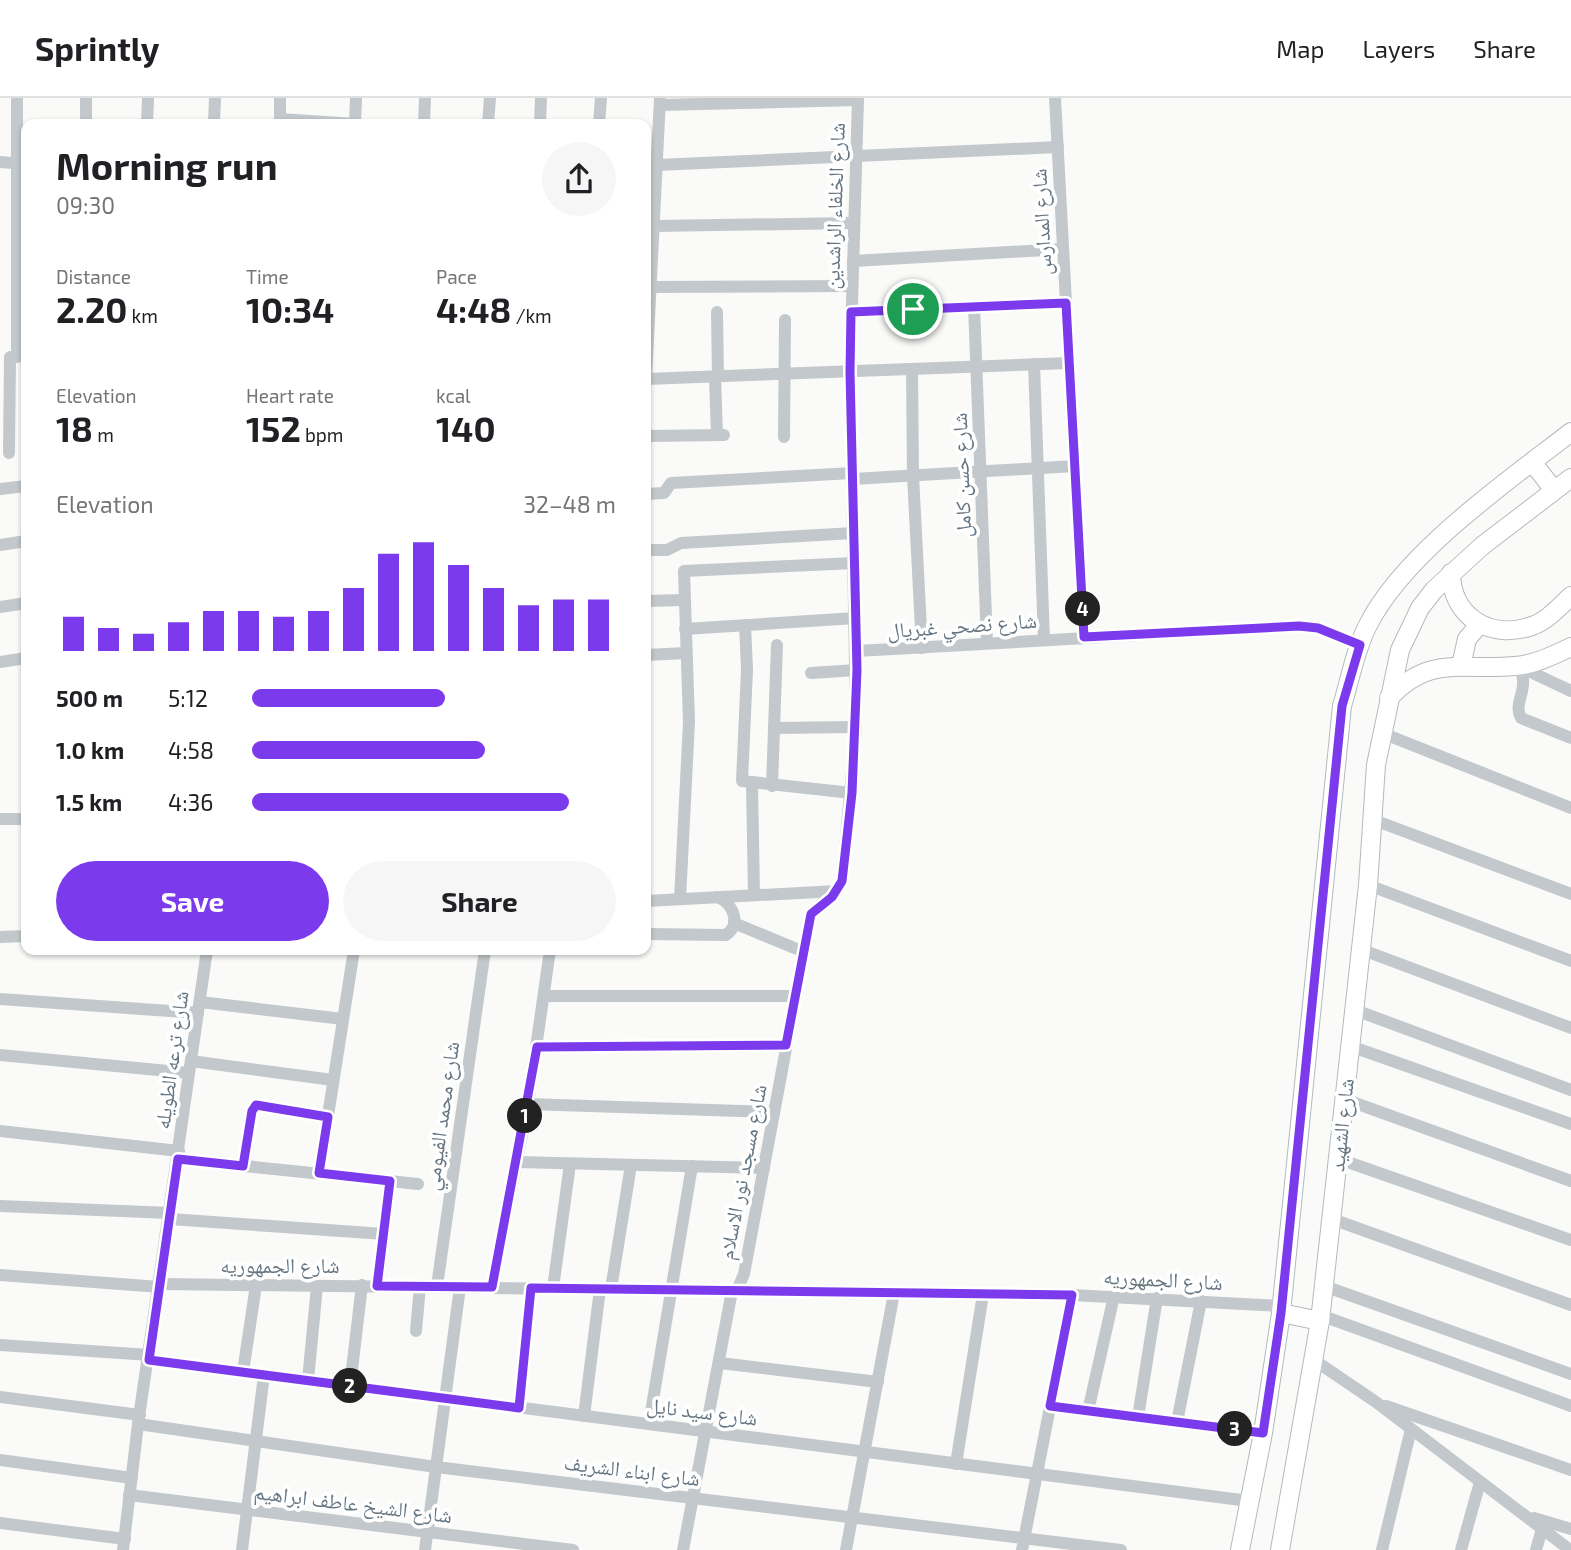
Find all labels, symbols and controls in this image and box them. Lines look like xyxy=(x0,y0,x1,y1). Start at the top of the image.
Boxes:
text: Sprintly xyxy=(35,28,159,68)
text: Map xyxy=(1276,34,1324,63)
text: Layers xyxy=(1362,34,1435,63)
text: Share xyxy=(1473,34,1536,63)
street label: شارع الخلفاء الراشدين xyxy=(818,122,851,290)
text: Morning run xyxy=(56,142,277,188)
button: share xyxy=(542,142,616,216)
street label: شارع المدارس xyxy=(1025,168,1058,276)
text: 09:30 xyxy=(56,191,115,219)
text: Distance xyxy=(56,265,131,288)
text: Time xyxy=(246,265,289,288)
text: Pace xyxy=(436,265,477,288)
pin xyxy=(883,279,943,339)
text: 2.20 xyxy=(56,288,127,330)
text: 10:34 xyxy=(246,288,334,330)
text: 4:48 xyxy=(436,288,511,330)
icon: arrive xyxy=(894,290,932,328)
text: km xyxy=(127,304,158,327)
text: /km xyxy=(511,304,552,327)
text: Elevation xyxy=(56,384,137,407)
text: Heart rate xyxy=(246,384,334,407)
text: kcal xyxy=(436,384,471,407)
text: 18 xyxy=(56,407,93,449)
text: 152 xyxy=(246,407,301,449)
text: 140 xyxy=(436,407,496,449)
street label: شارع حسن كامل xyxy=(946,412,977,538)
text: m xyxy=(93,423,114,446)
text: bpm xyxy=(301,423,344,446)
text: Elevation xyxy=(56,490,154,518)
text: 32–48 m xyxy=(523,490,616,518)
pin: 4 xyxy=(1066,592,1100,626)
text: 4 xyxy=(1076,597,1089,620)
street label: شارع نصحي غبريال xyxy=(886,607,1038,648)
text: 500 m xyxy=(56,684,123,712)
text: 5:12 xyxy=(168,684,208,712)
text: 1.0 km xyxy=(56,736,124,764)
text: 4:58 xyxy=(168,736,214,764)
text: 1.5 km xyxy=(56,788,122,816)
text: 4:36 xyxy=(168,788,214,816)
button: Save xyxy=(56,861,329,941)
button: Share xyxy=(343,861,616,941)
street label: شارع ترعه الطويله xyxy=(148,989,195,1131)
street label: شارع محمد الفيومي xyxy=(418,1040,469,1193)
street label: شارع الشهيد xyxy=(1323,1077,1360,1173)
street label: شارع مسجد نور الاسلام xyxy=(712,1082,774,1262)
pin: 1 xyxy=(508,1098,542,1134)
text: 1 xyxy=(520,1104,529,1127)
street label: شارع الجمهوريه xyxy=(220,1252,340,1279)
street label: شارع الجمهوريه xyxy=(1103,1263,1223,1296)
pin: 2 xyxy=(332,1368,368,1404)
text: 2 xyxy=(344,1374,355,1397)
street label: شارع سيد نايل xyxy=(645,1391,759,1432)
pin: 3 xyxy=(1218,1412,1252,1446)
text: 3 xyxy=(1229,1417,1240,1440)
street label: شارع ابناء الشريف xyxy=(562,1449,702,1492)
street label: شارع الشيخ عاطف ابراهيم xyxy=(252,1478,454,1530)

